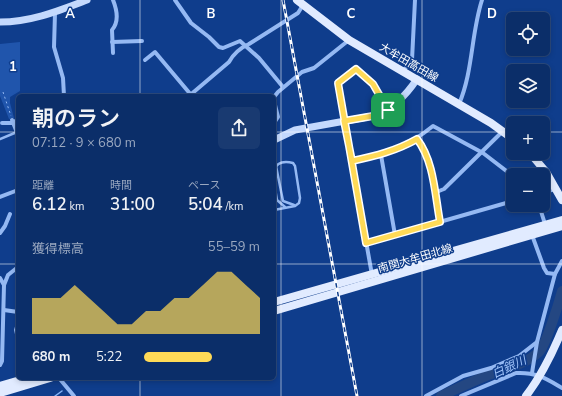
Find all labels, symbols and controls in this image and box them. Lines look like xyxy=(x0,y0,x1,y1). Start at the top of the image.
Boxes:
text: A xyxy=(65,5,75,23)
text: B xyxy=(207,5,216,23)
text: C xyxy=(347,5,356,23)
text: D xyxy=(487,5,497,23)
map controls xyxy=(506,12,550,212)
button: locate xyxy=(506,12,550,56)
street label: 大牟田高田線 xyxy=(376,39,441,85)
text: 1 xyxy=(9,58,17,76)
button: layers xyxy=(506,64,550,108)
pin xyxy=(371,93,405,127)
icon: arrive xyxy=(377,99,399,121)
text: 朝のラン xyxy=(32,104,120,134)
button: share xyxy=(218,107,260,149)
button: + xyxy=(506,116,550,160)
text: 07:12 · 9 × 680 m xyxy=(32,134,136,152)
button: − xyxy=(506,168,550,212)
text: 距離 xyxy=(32,178,54,193)
text: 時間 xyxy=(110,178,132,193)
text: ペース xyxy=(188,178,220,193)
text: 6.12 xyxy=(32,193,67,216)
text: 31:00 xyxy=(110,193,155,216)
text: 5:04 xyxy=(188,193,223,216)
text: km xyxy=(67,199,84,214)
text: /km xyxy=(223,199,243,214)
text: 55–59 m xyxy=(208,238,260,256)
text: 獲得標高 xyxy=(32,240,84,258)
street label: 南関大牟田北線 xyxy=(376,241,454,276)
text: 680 m xyxy=(32,348,70,366)
text: 5:22 xyxy=(96,348,122,366)
water label: 白銀川 xyxy=(489,351,531,382)

